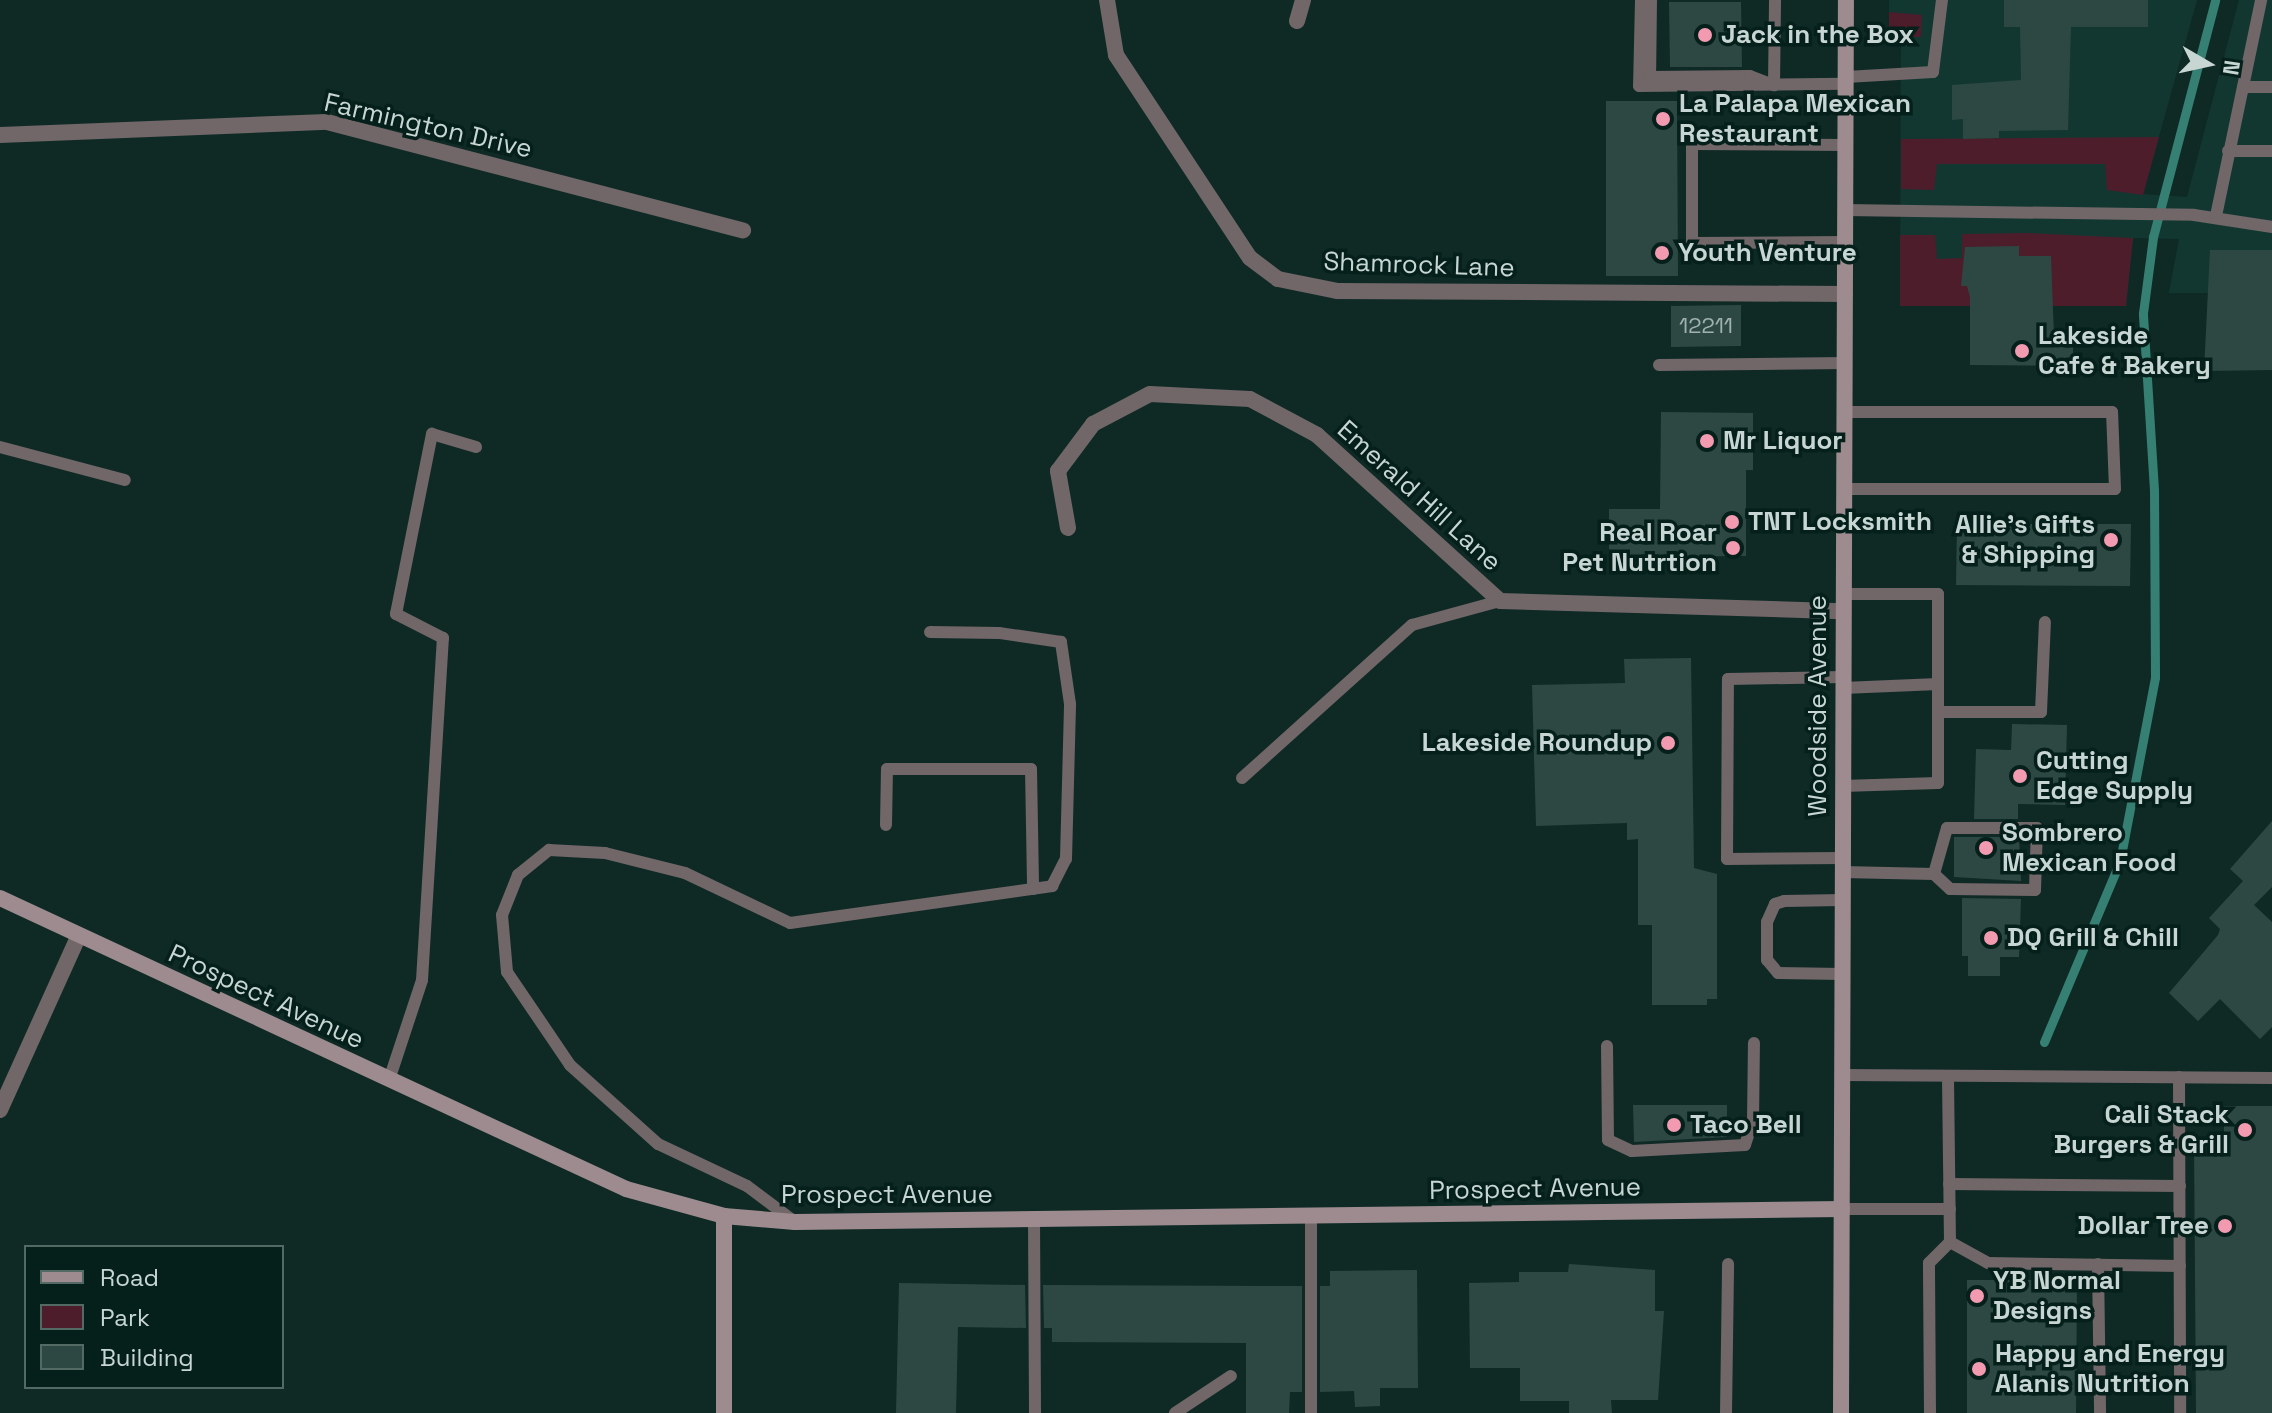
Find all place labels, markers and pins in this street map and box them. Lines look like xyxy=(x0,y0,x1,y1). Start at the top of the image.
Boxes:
place label: Jack in the Box xyxy=(1721,19,1914,51)
marker: Jack in the Box xyxy=(1696,26,1714,44)
place label: La Palapa Mexican Restaurant xyxy=(1679,88,1911,150)
marker: La Palapa Mexican Restaurant xyxy=(1654,110,1672,128)
place label: Youth Venture xyxy=(1678,237,1857,269)
marker: Youth Venture xyxy=(1653,244,1671,262)
place label: Lakeside Cafe & Bakery xyxy=(2038,320,2211,382)
marker: Lakeside Cafe & Bakery xyxy=(2013,342,2031,360)
place label: Mr Liquor xyxy=(1723,425,1843,457)
marker: Mr Liquor xyxy=(1698,432,1716,450)
place label: TNT Locksmith xyxy=(1748,506,1933,538)
place label: Allie's Gifts & Shipping xyxy=(1955,509,2095,570)
marker: TNT Locksmith xyxy=(1723,513,1741,531)
place label: Real Roar Pet Nutrtion xyxy=(1562,517,1717,578)
marker: Allie's Gifts & Shipping xyxy=(2102,531,2120,549)
marker: Real Roar Pet Nutrtion xyxy=(1724,539,1742,557)
place label: Lakeside Roundup xyxy=(1422,727,1652,759)
marker: Lakeside Roundup xyxy=(1659,734,1677,752)
place label: Cutting Edge Supply xyxy=(2036,745,2193,806)
marker: Cutting Edge Supply xyxy=(2011,767,2029,785)
place label: Sombrero Mexican Food xyxy=(2002,817,2176,878)
marker: Sombrero Mexican Food xyxy=(1977,839,1995,857)
place label: DQ Grill & Chill xyxy=(2007,922,2179,954)
marker: DQ Grill & Chill xyxy=(1982,929,2000,947)
place label: Cali Stack Burgers & Grill xyxy=(2054,1099,2229,1160)
place label: Taco Bell xyxy=(1690,1109,1802,1141)
marker: Taco Bell xyxy=(1665,1116,1683,1134)
marker: Cali Stack Burgers & Grill xyxy=(2236,1121,2254,1139)
place label: Dollar Tree xyxy=(2077,1210,2209,1242)
marker: Dollar Tree xyxy=(2216,1217,2234,1235)
place label: YB Normal Designs xyxy=(1993,1265,2121,1326)
marker: YB Normal Designs xyxy=(1968,1287,1986,1305)
place label: Happy and Energy Alanis Nutrition xyxy=(1995,1338,2225,1400)
marker: Happy and Energy Alanis Nutrition xyxy=(1970,1360,1988,1378)

